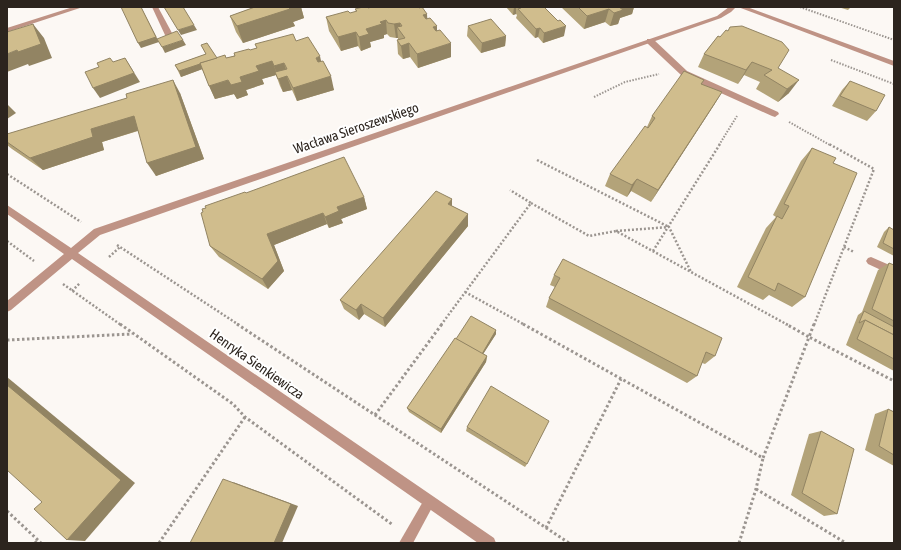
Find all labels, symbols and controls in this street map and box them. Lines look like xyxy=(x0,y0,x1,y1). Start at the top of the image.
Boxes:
street label: Wacława Sieroszewskiego xyxy=(291,99,421,157)
street label: Henryka Sienkiewicza xyxy=(207,325,307,403)

